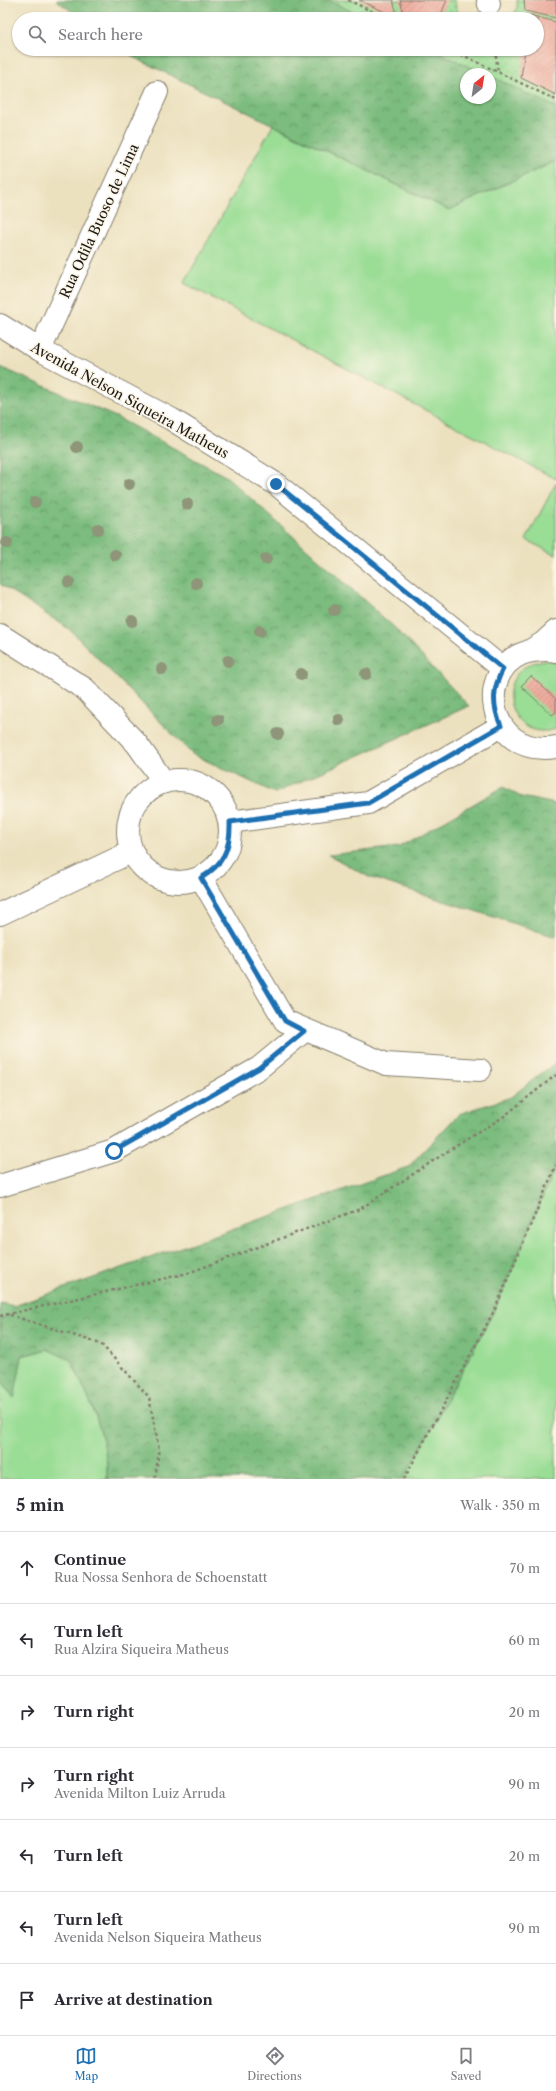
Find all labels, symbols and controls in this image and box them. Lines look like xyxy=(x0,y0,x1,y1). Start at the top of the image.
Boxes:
search box xyxy=(12,12,544,56)
icon: search xyxy=(26,23,48,45)
text: Search here xyxy=(58,25,143,44)
north arrow xyxy=(460,68,496,104)
street label: Rua Odila Buoso de Lima xyxy=(55,140,143,301)
street label: Avenida Nelson Siqueira Matheus xyxy=(27,337,232,462)
route end xyxy=(267,475,285,493)
route start xyxy=(105,1142,123,1160)
text: 5 min xyxy=(16,1495,64,1515)
text: Walk · 350 m xyxy=(460,1497,540,1513)
text: Continue xyxy=(54,1550,126,1569)
icon: ahead xyxy=(16,1557,38,1579)
text: 70 m xyxy=(510,1560,540,1576)
text: Rua Nossa Senhora de Schoenstatt xyxy=(54,1569,267,1585)
text: Turn left xyxy=(54,1622,123,1641)
icon: left xyxy=(16,1629,38,1651)
text: 60 m xyxy=(509,1632,540,1648)
text: Rua Alzira Siqueira Matheus xyxy=(54,1641,229,1657)
icon: right xyxy=(16,1701,38,1723)
text: Turn right xyxy=(54,1702,134,1721)
text: 20 m xyxy=(509,1704,540,1720)
text: Turn right xyxy=(54,1766,134,1785)
icon: right xyxy=(16,1773,38,1795)
text: 90 m xyxy=(509,1776,540,1792)
text: Avenida Milton Luiz Arruda xyxy=(54,1785,226,1801)
icon: left xyxy=(16,1845,38,1867)
text: Turn left xyxy=(54,1846,123,1865)
text: 20 m xyxy=(509,1848,540,1864)
text: Turn left xyxy=(54,1910,123,1929)
icon: left xyxy=(16,1917,38,1939)
text: 90 m xyxy=(509,1920,540,1936)
text: Avenida Nelson Siqueira Matheus xyxy=(54,1929,262,1945)
icon: arrive xyxy=(16,1989,38,2011)
text: Arrive at destination xyxy=(54,1990,213,2009)
tab: Map xyxy=(75,2045,98,2083)
tab: Directions xyxy=(247,2045,302,2083)
tab: Saved xyxy=(451,2045,481,2083)

